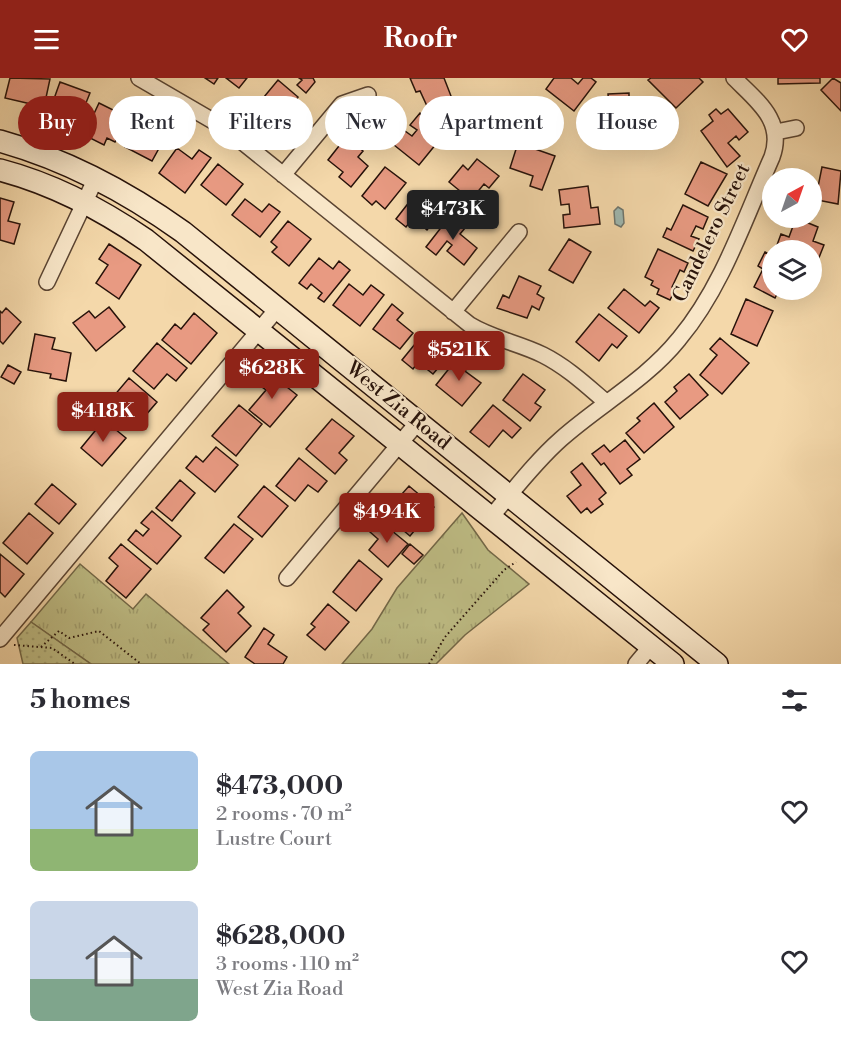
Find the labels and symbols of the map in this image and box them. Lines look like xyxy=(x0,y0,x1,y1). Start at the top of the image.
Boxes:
street label: Candelero Street xyxy=(668,160,756,306)
north arrow xyxy=(762,168,822,228)
pin: $473K xyxy=(411,190,495,241)
pin: $521K xyxy=(417,331,501,382)
pin: $628K xyxy=(230,349,314,400)
street label: West Zia Road xyxy=(340,356,456,456)
pin: $418K xyxy=(61,392,145,443)
pin: $494K xyxy=(345,493,429,544)

